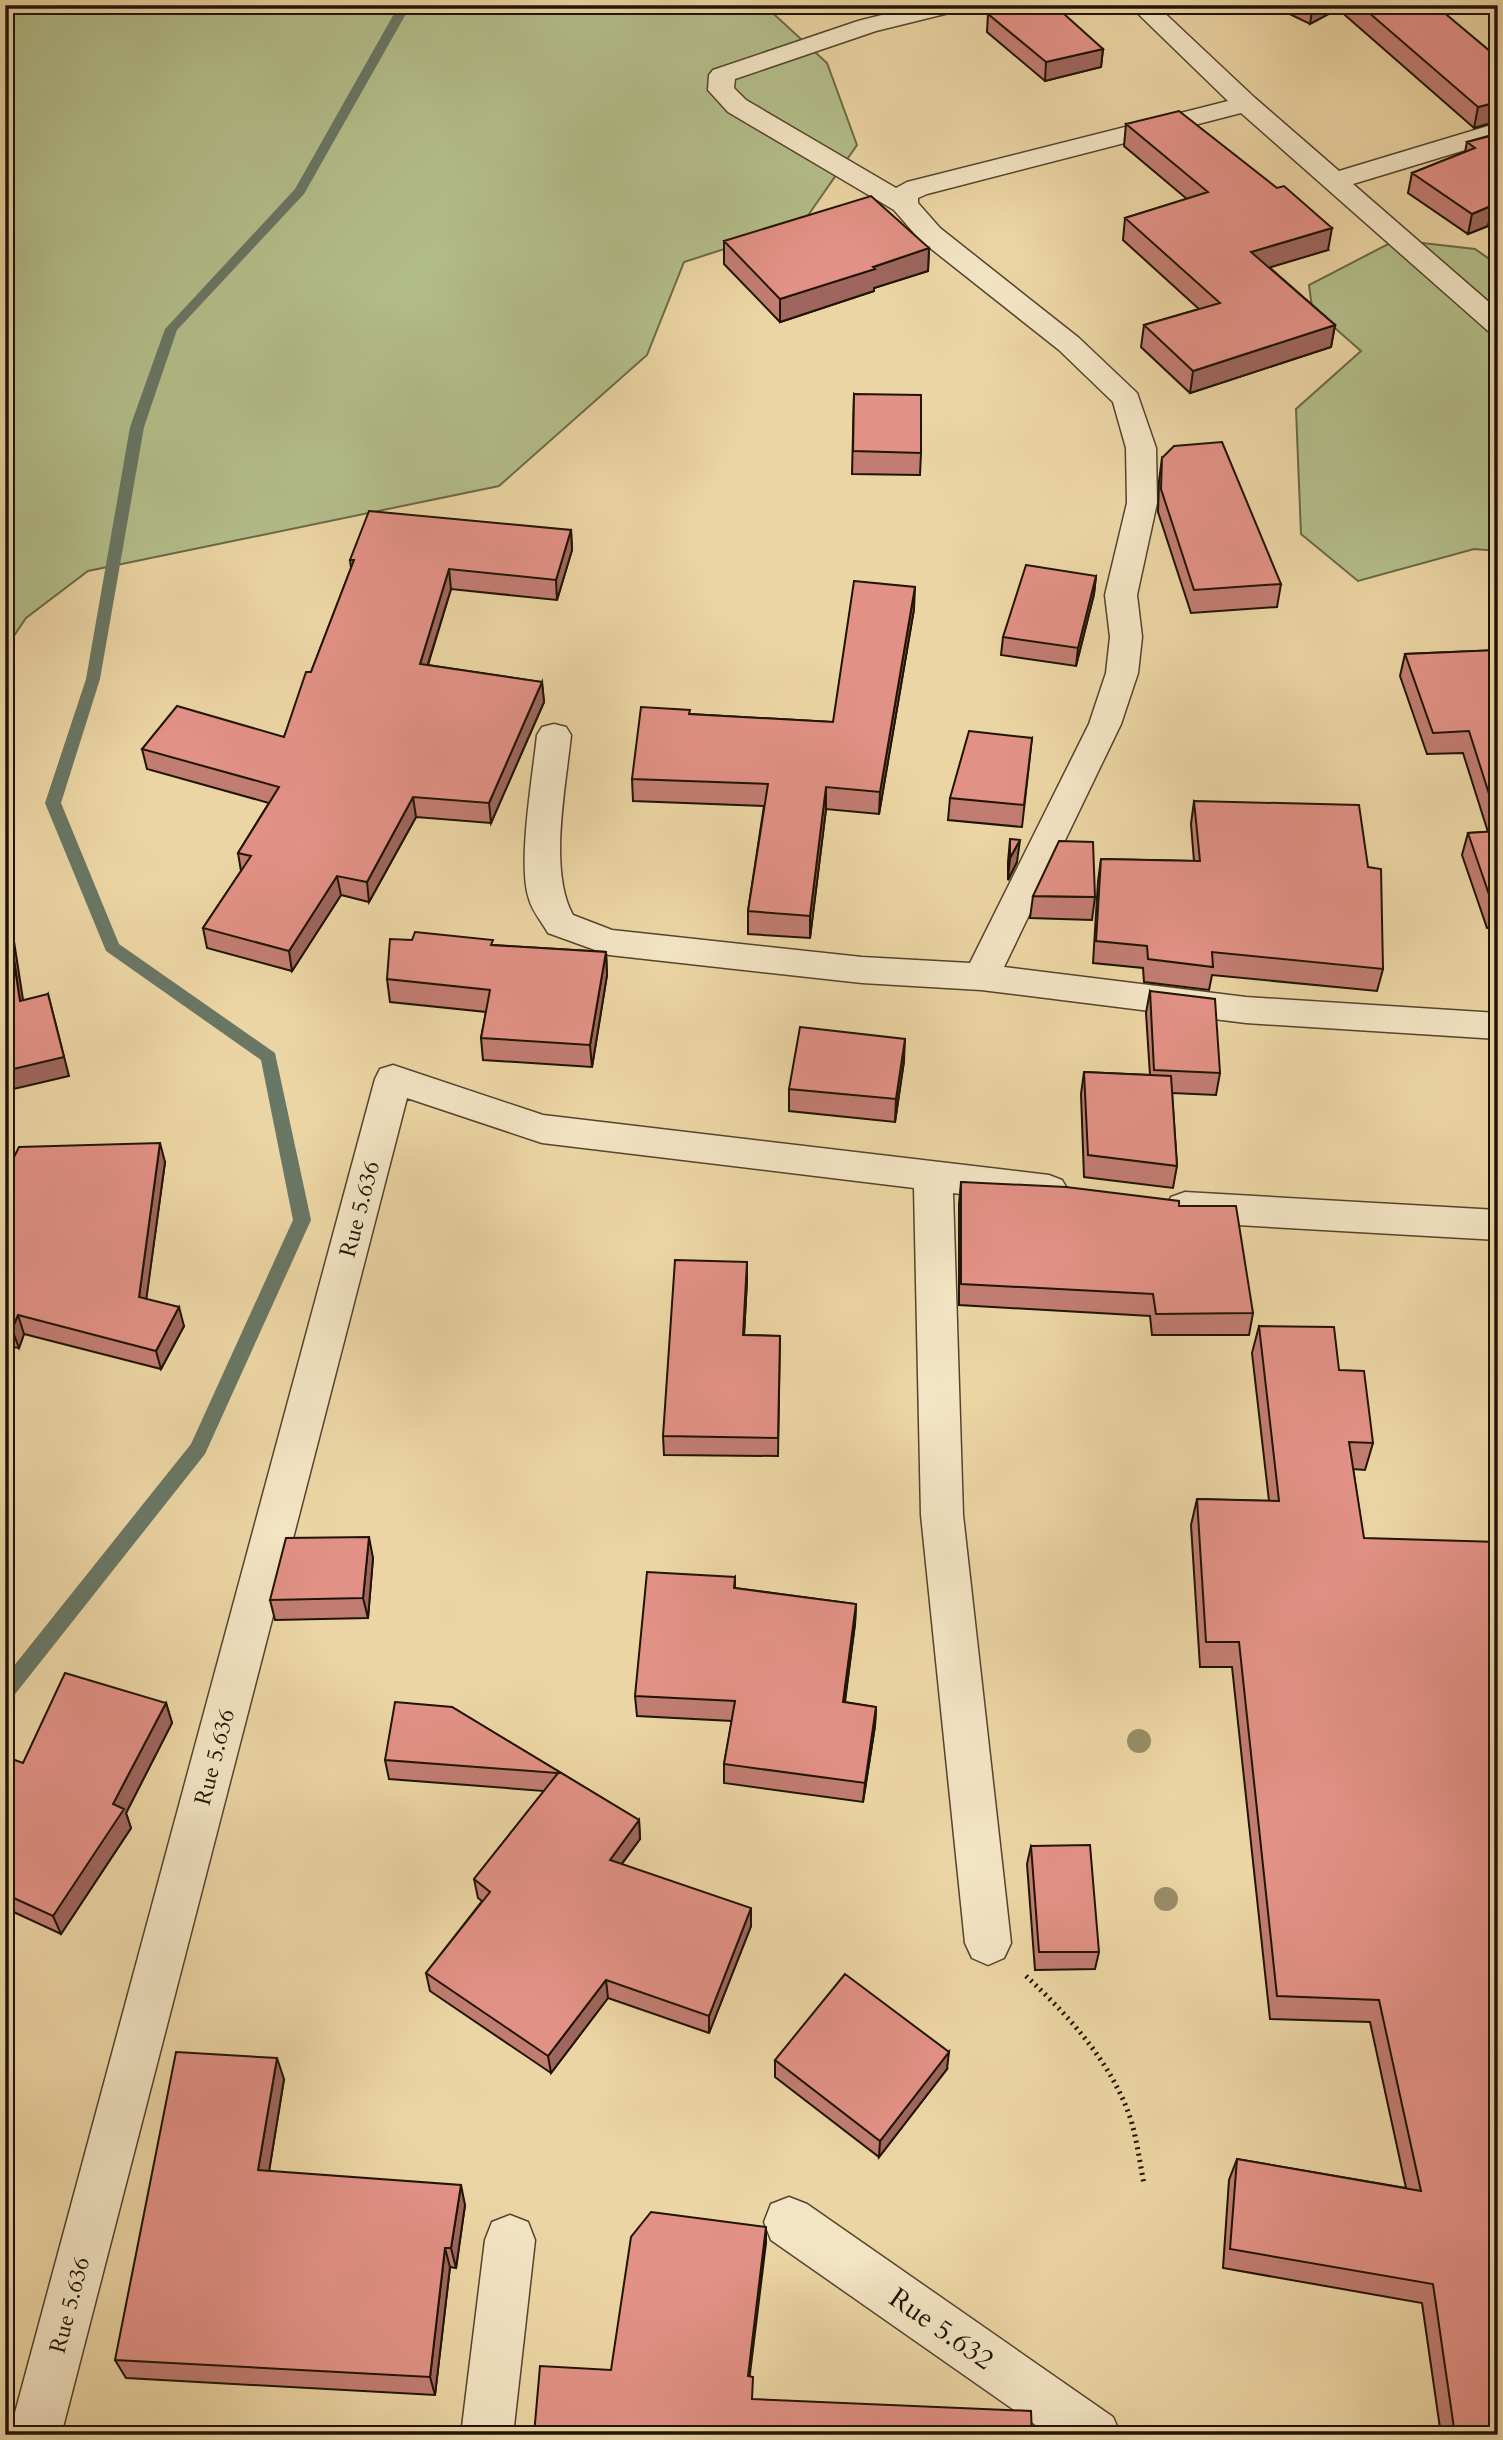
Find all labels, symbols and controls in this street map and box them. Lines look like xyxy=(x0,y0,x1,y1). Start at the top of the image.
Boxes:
street label: Rue 5.636 xyxy=(332,1158,387,1261)
street label: Rue 5.636 xyxy=(187,1706,242,1809)
street label: Rue 5.636 xyxy=(42,2254,97,2357)
street label: Rue 5.632 xyxy=(882,2279,1001,2379)

